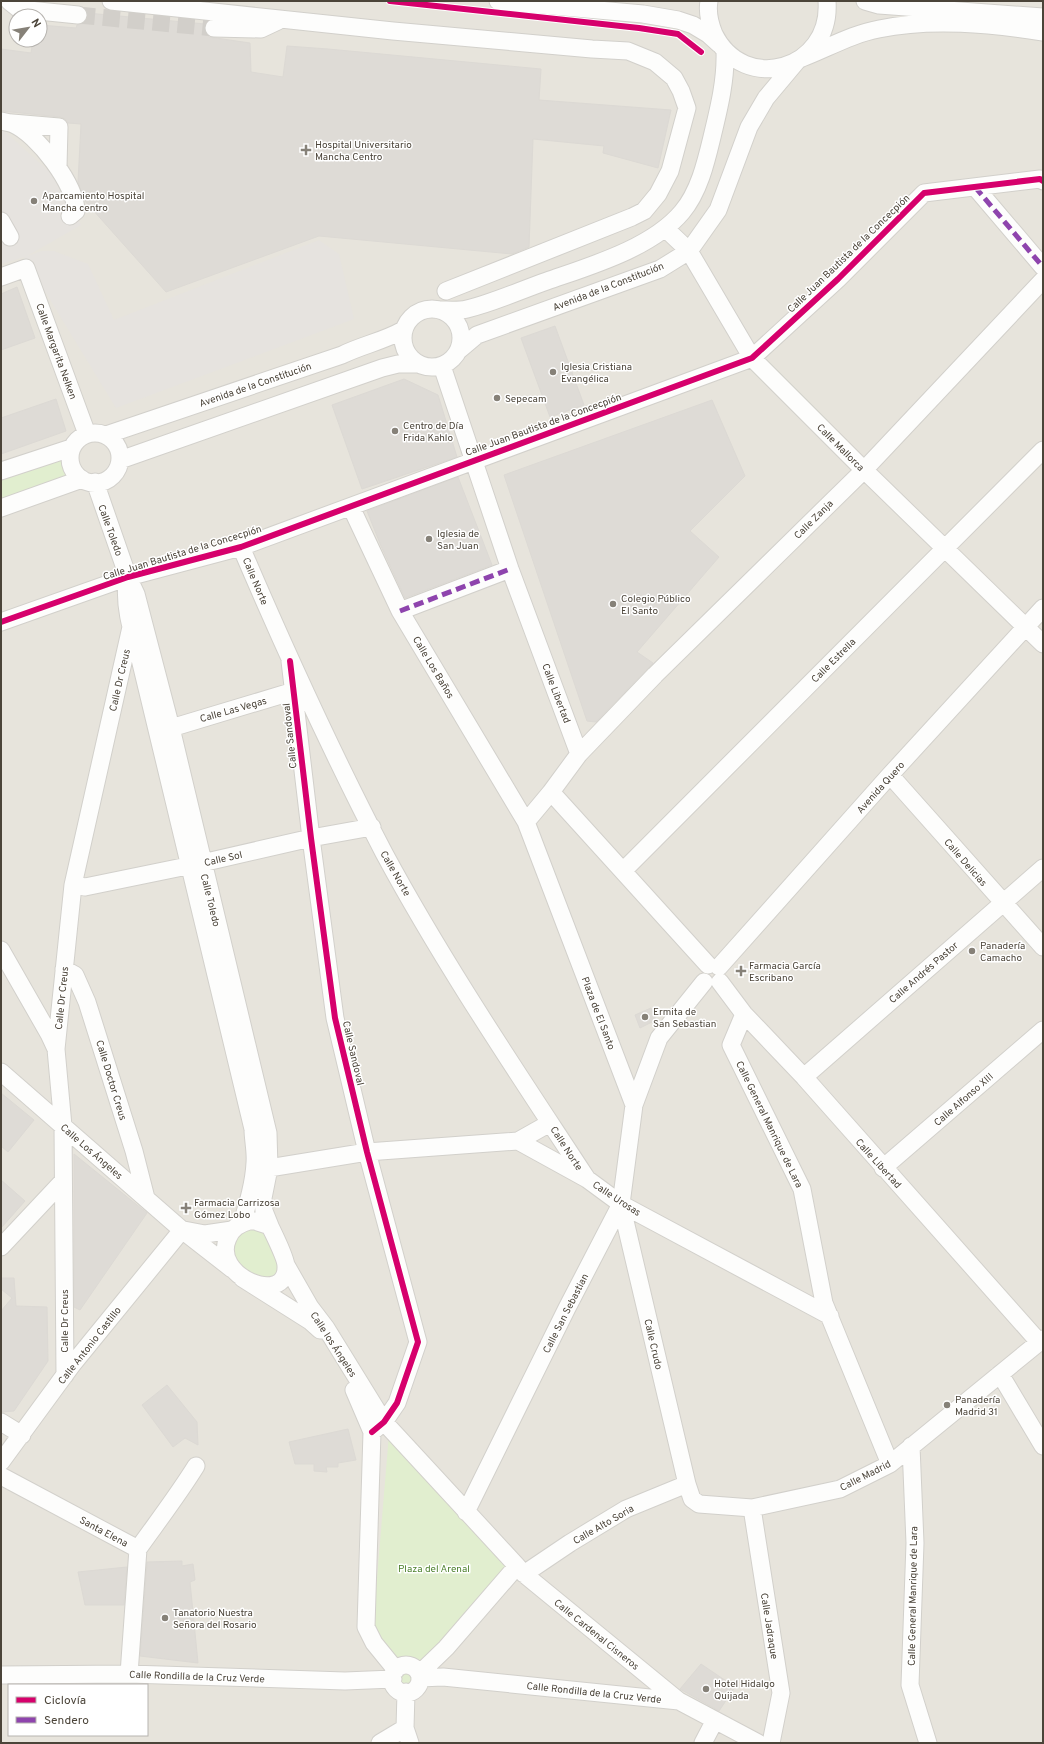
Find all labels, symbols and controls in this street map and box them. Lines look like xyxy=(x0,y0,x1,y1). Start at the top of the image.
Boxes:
north arrow xyxy=(8,8,48,48)
text: N xyxy=(28,16,44,30)
place label: Hospital Universitario Mancha Centro xyxy=(315,139,412,164)
marker: Hospital Universitario Mancha Centro xyxy=(300,144,312,156)
place label: Aparcamiento Hospital Mancha centro xyxy=(42,190,144,215)
street label: Calle Juan Bautista de la Concecpión xyxy=(785,192,913,316)
marker: Aparcamiento Hospital Mancha centro xyxy=(29,196,39,206)
street label: Avenida de la Constitución xyxy=(551,260,666,315)
street label: Calle Margarita Nelken xyxy=(32,302,79,401)
street label: Avenida de la Constitución xyxy=(198,360,313,411)
place label: Iglesia Cristiana Evangélica xyxy=(561,361,632,386)
marker: Iglesia Cristiana Evangélica xyxy=(548,367,558,377)
street label: Calle Juan Bautista de la Concecpión xyxy=(464,391,623,460)
marker: Sepecam xyxy=(492,393,502,403)
place label: Sepecam xyxy=(505,393,546,406)
place label: Centro de Día Frida Kahlo xyxy=(403,420,463,445)
street label: Calle Mallorca xyxy=(813,421,867,475)
marker: Centro de Día Frida Kahlo xyxy=(390,426,400,436)
street label: Calle Zanja xyxy=(792,498,836,542)
street label: Calle Toledo xyxy=(94,503,125,559)
street label: Calle Juan Bautista de la Concecpión xyxy=(102,523,263,584)
place label: Iglesia de San Juan xyxy=(437,528,479,553)
marker: Iglesia de San Juan xyxy=(424,534,434,544)
street label: Calle Norte xyxy=(239,556,270,607)
place label: Colegio Público El Santo xyxy=(621,593,691,618)
marker: Colegio Público El Santo xyxy=(608,599,618,609)
street label: Calle Los Baños xyxy=(409,634,457,702)
street label: Calle Estrella xyxy=(809,636,859,686)
street label: Calle Dr Creus xyxy=(107,648,134,713)
street label: Calle Libertad xyxy=(538,662,573,725)
street label: Calle Las Vegas xyxy=(198,695,269,726)
street label: Calle Sandoval xyxy=(281,702,300,769)
street label: Avenida Quero xyxy=(854,759,908,817)
street label: Calle Delicias xyxy=(940,836,989,890)
street label: Calle Sol xyxy=(203,849,244,870)
street label: Calle Norte xyxy=(376,849,413,899)
street label: Calle Toledo xyxy=(197,872,223,929)
street label: Calle Andrés Pastor xyxy=(887,939,961,1007)
place label: Panadería Camacho xyxy=(980,940,1025,965)
marker: Panadería Camacho xyxy=(967,946,977,956)
place label: Farmacia García Escribano xyxy=(749,960,821,985)
street label: Calle Dr Creus xyxy=(53,966,72,1030)
marker: Farmacia García Escribano xyxy=(736,966,746,976)
street label: Plaza de El Santo xyxy=(578,975,618,1052)
place label: Ermita de San Sebastian xyxy=(653,1006,716,1031)
marker: Ermita de San Sebastian xyxy=(640,1012,650,1022)
street label: Calle Sandoval xyxy=(339,1020,366,1087)
street label: Calle Doctor Creus xyxy=(92,1039,129,1122)
street label: Calle General Manrique de Lara xyxy=(732,1059,805,1190)
street label: Calle Alfonso XIII xyxy=(932,1071,996,1130)
street label: Calle Los Ángeles xyxy=(57,1121,125,1183)
street label: Calle Norte xyxy=(547,1124,585,1174)
street label: Calle Libertad xyxy=(852,1136,904,1192)
street label: Calle Urosas xyxy=(589,1179,643,1220)
place label: Farmacia Carrizosa Gómez Lobo xyxy=(194,1197,280,1222)
marker: Farmacia Carrizosa Gómez Lobo xyxy=(181,1203,191,1213)
street label: Calle San Sebastian xyxy=(541,1272,592,1356)
street label: Calle Dr Creus xyxy=(59,1289,72,1353)
street label: Calle Antonio Castillo xyxy=(56,1304,125,1387)
street label: Calle los Ángeles xyxy=(307,1310,359,1380)
street label: Calle Crudo xyxy=(640,1318,665,1371)
place label: Panadería Madrid 31 xyxy=(955,1394,1000,1419)
marker: Panadería Madrid 31 xyxy=(942,1400,952,1410)
street label: Calle Madrid xyxy=(838,1458,893,1495)
street label: Calle Alto Soria xyxy=(571,1503,637,1548)
street label: Santa Elena xyxy=(77,1514,130,1551)
street label: Calle General Manrique de Lara xyxy=(906,1526,921,1666)
park label: Plaza del Arenal xyxy=(398,1563,470,1576)
street label: Calle Jadraque xyxy=(757,1592,780,1660)
street label: Calle Cardenal Cisneros xyxy=(551,1597,642,1674)
place label: Tanatorio Nuestra Señora del Rosario xyxy=(173,1607,257,1632)
marker: Tanatorio Nuestra Señora del Rosario xyxy=(160,1613,170,1623)
street label: Calle Rondilla de la Cruz Verde xyxy=(129,1669,265,1686)
place label: Hotel Hidalgo Quijada xyxy=(714,1678,775,1703)
street label: Calle Rondilla de la Cruz Verde xyxy=(526,1680,662,1707)
legend xyxy=(8,1684,148,1736)
marker: Hotel Hidalgo Quijada xyxy=(701,1684,711,1694)
text: Ciclovía xyxy=(44,1693,86,1709)
text: Sendero xyxy=(44,1713,89,1729)

